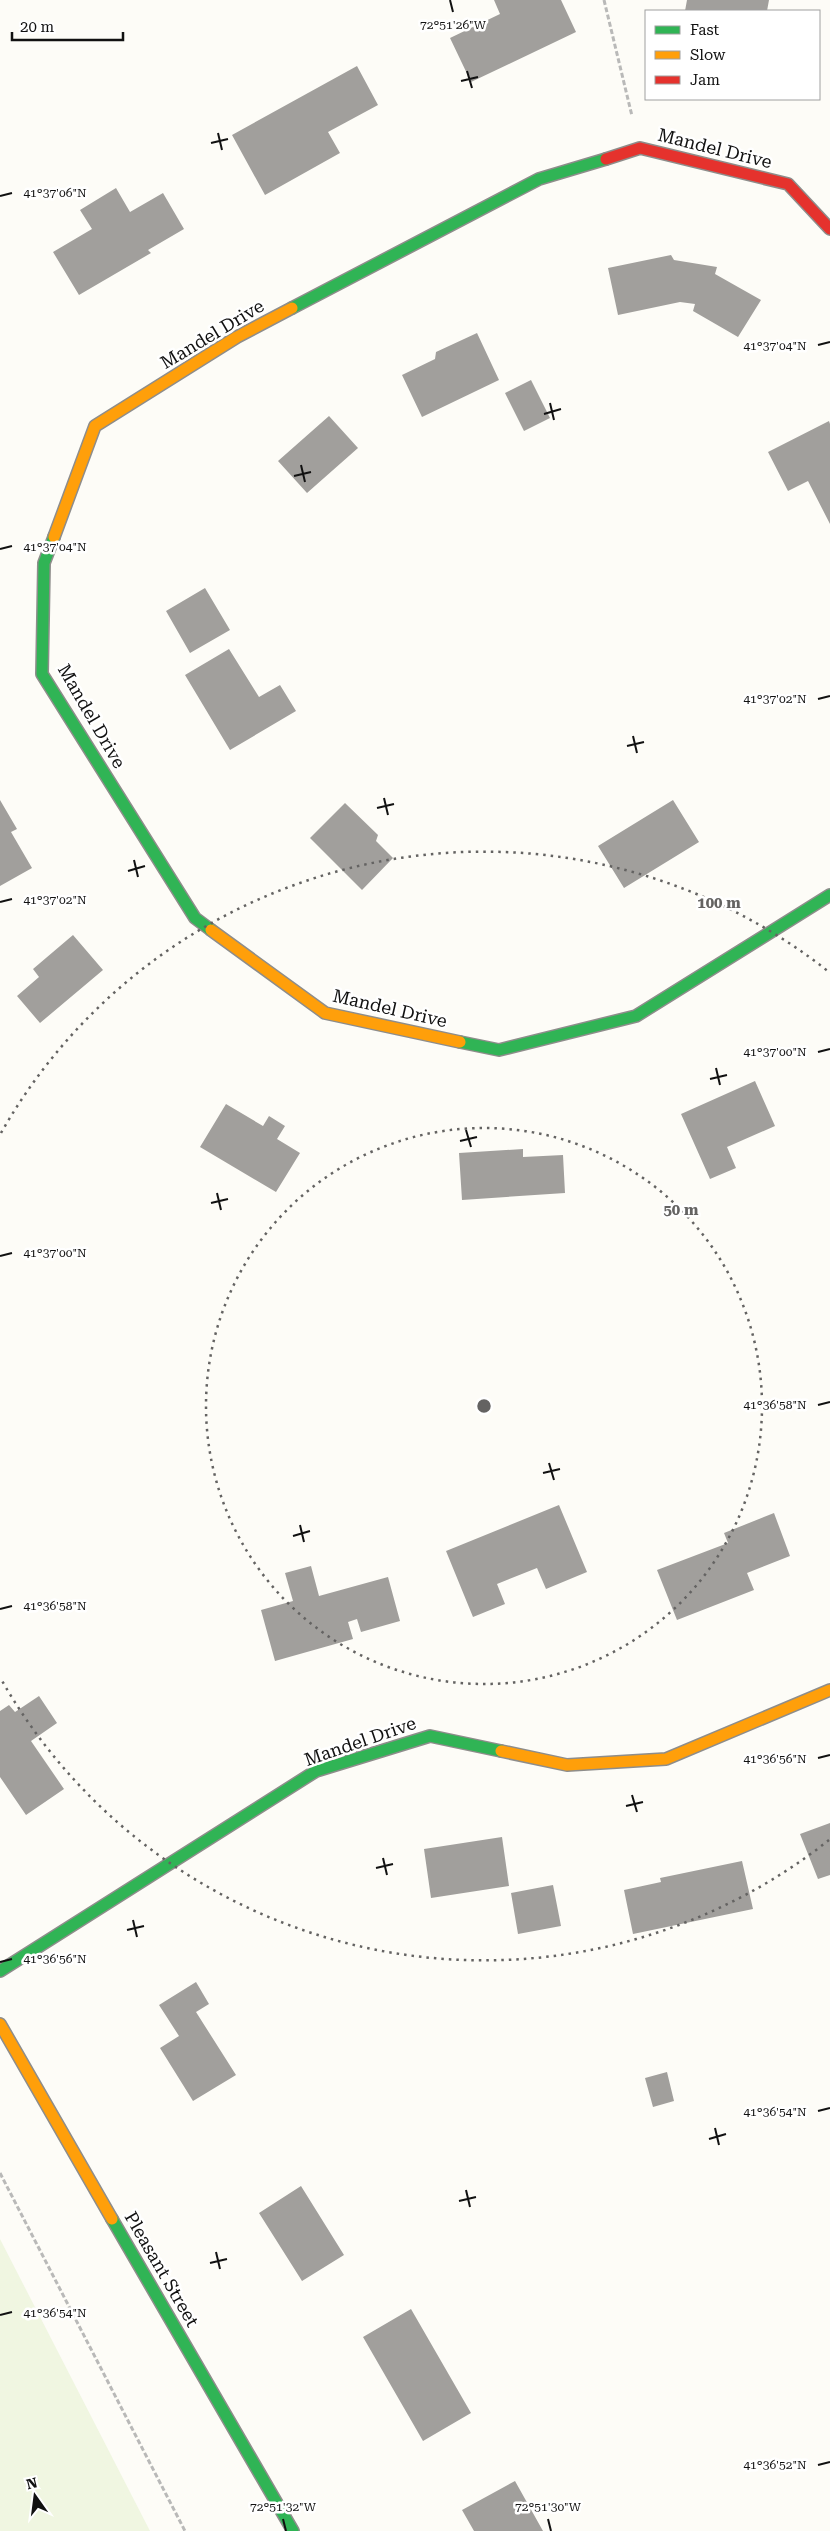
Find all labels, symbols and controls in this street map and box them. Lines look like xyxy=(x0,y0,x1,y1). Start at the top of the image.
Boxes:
scale bar xyxy=(12,10,124,42)
legend xyxy=(645,10,820,100)
text: 20 m xyxy=(20,18,55,36)
text: 72°51'26"W xyxy=(420,18,487,32)
text: Fast xyxy=(690,21,720,39)
text: Slow xyxy=(690,46,726,64)
text: Jam xyxy=(690,71,720,89)
street label: Mandel Drive xyxy=(656,124,774,172)
text: 41°37'06"N xyxy=(23,186,87,200)
street label: Mandel Drive xyxy=(157,295,268,373)
text: 41°37'04"N xyxy=(743,339,807,353)
text: 41°37'04"N xyxy=(23,540,87,554)
street label: Mandel Drive xyxy=(54,660,130,772)
text: 41°37'02"N xyxy=(743,692,807,706)
text: 41°37'02"N xyxy=(23,893,87,907)
text: 100 m xyxy=(697,894,741,912)
street label: Mandel Drive xyxy=(331,985,449,1031)
text: 41°37'00"N xyxy=(743,1045,807,1059)
text: 50 m xyxy=(663,1201,699,1219)
text: 41°37'00"N xyxy=(23,1246,87,1260)
centre of rings xyxy=(475,1397,493,1415)
text: 41°36'58"N xyxy=(743,1398,807,1412)
text: 41°36'58"N xyxy=(23,1599,87,1613)
street label: Mandel Drive xyxy=(301,1712,419,1770)
text: 41°36'56"N xyxy=(743,1752,807,1766)
text: 41°36'56"N xyxy=(23,1952,87,1966)
text: 41°36'54"N xyxy=(743,2105,807,2119)
street label: Pleasant Street xyxy=(121,2208,204,2330)
text: 41°36'54"N xyxy=(23,2306,87,2320)
text: 41°36'52"N xyxy=(743,2458,807,2472)
north arrow xyxy=(10,2471,60,2521)
text: N xyxy=(25,2474,39,2492)
text: 72°51'32"W xyxy=(250,2500,317,2514)
text: 72°51'30"W xyxy=(515,2500,582,2514)

